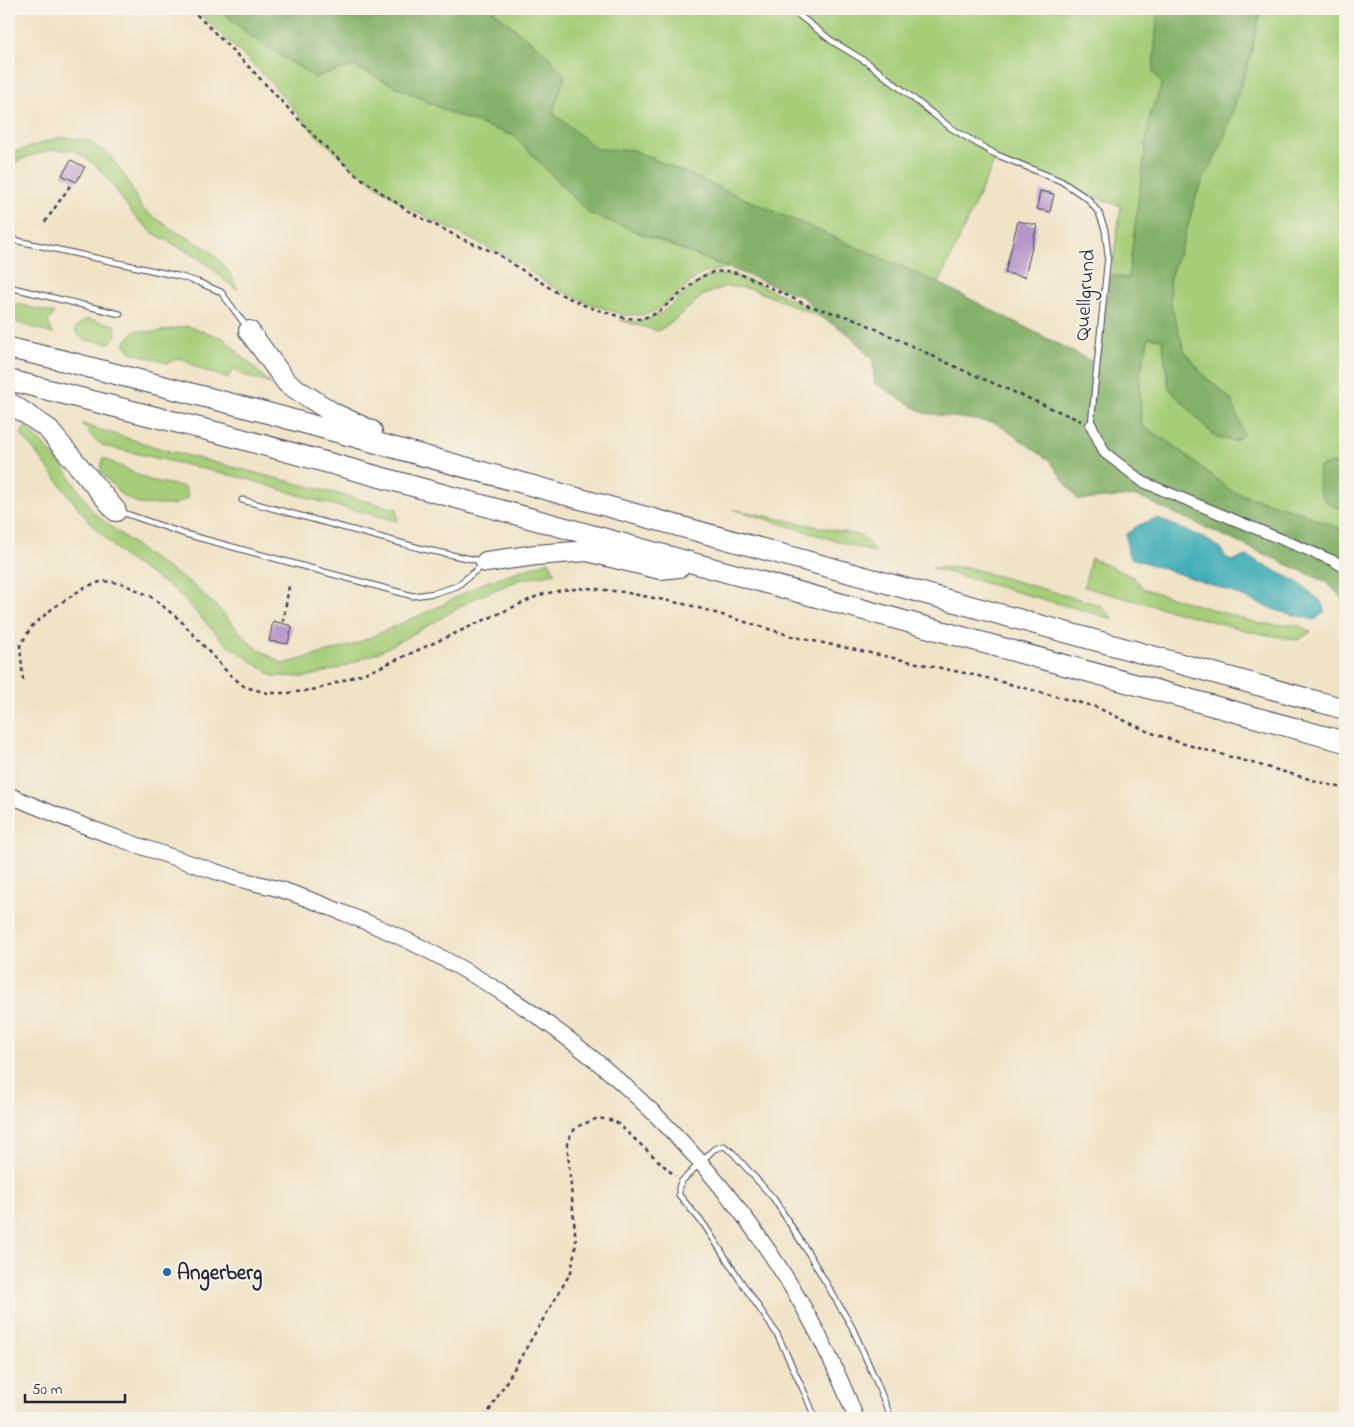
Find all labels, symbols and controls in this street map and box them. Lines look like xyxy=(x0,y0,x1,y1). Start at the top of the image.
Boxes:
street label: Quellgrund xyxy=(1068,248,1106,342)
place label: Angerberg xyxy=(177,1259,262,1291)
marker: Angerberg xyxy=(161,1266,173,1278)
scale bar xyxy=(25,1372,125,1404)
text: 50 m xyxy=(32,1379,63,1401)

